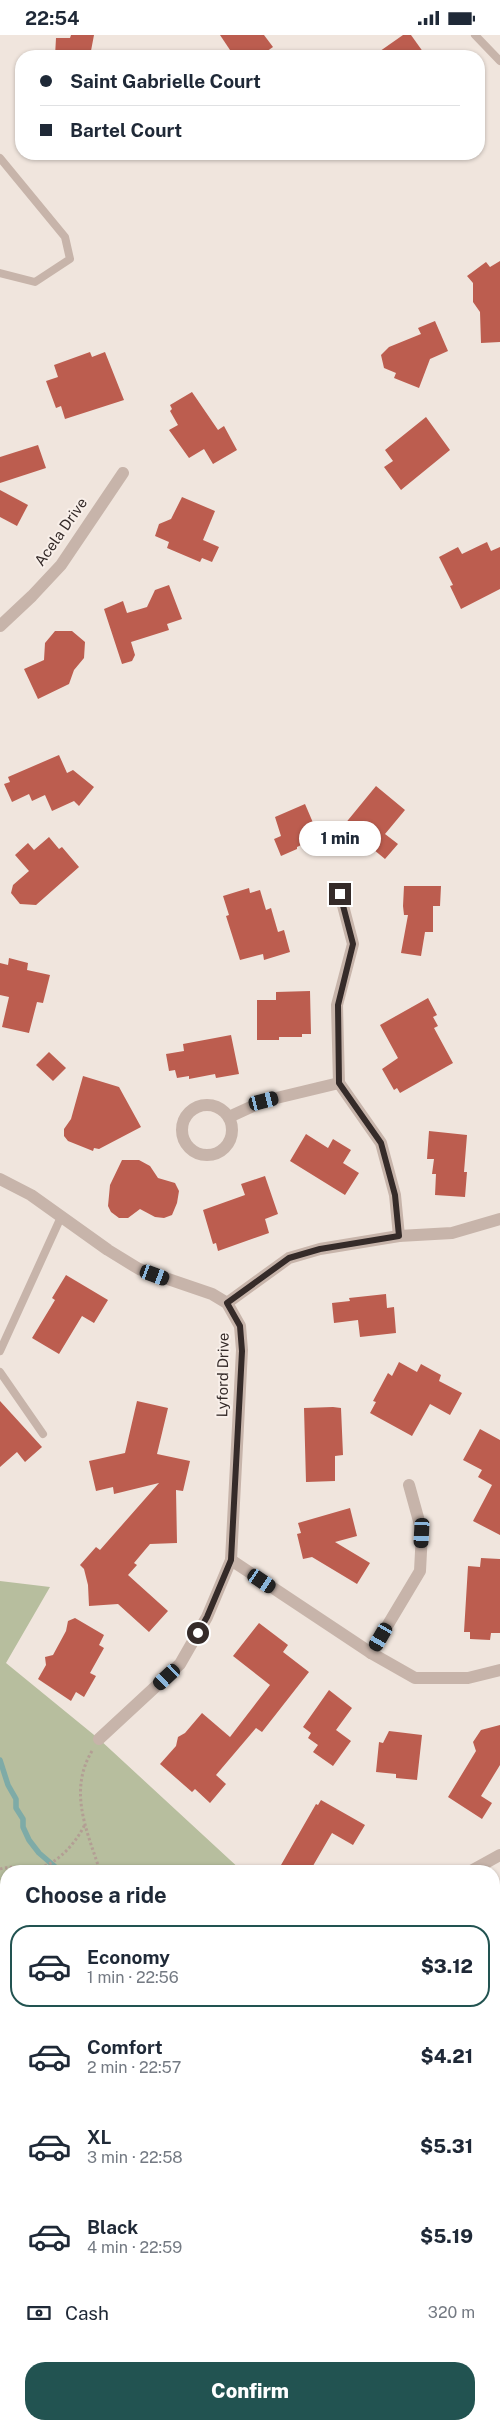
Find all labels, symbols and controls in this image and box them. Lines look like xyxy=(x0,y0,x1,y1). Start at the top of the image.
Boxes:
text: 22:54 xyxy=(25,7,80,29)
text: Saint Gabrielle Court xyxy=(70,70,261,92)
text: Bartel Court xyxy=(70,119,182,141)
street label: Acela Drive xyxy=(31,494,90,569)
callout: 1 min xyxy=(299,821,381,857)
text: 1 min xyxy=(320,829,360,848)
route end xyxy=(329,883,351,905)
car xyxy=(247,1090,280,1112)
car xyxy=(138,1263,171,1287)
street label: Lyford Drive xyxy=(213,1332,232,1418)
car xyxy=(413,1518,430,1548)
car xyxy=(245,1566,278,1596)
car xyxy=(367,1620,394,1654)
route start xyxy=(187,1622,209,1644)
car xyxy=(150,1661,183,1693)
text: Choose a ride xyxy=(25,1882,167,1908)
icon: car xyxy=(27,1944,72,1989)
text: Economy xyxy=(87,1946,170,1968)
text: $3.12 xyxy=(421,1955,473,1977)
text: 1 min · 22:56 xyxy=(87,1968,179,1987)
icon: car xyxy=(27,2034,72,2079)
text: Comfort xyxy=(87,2036,163,2058)
text: $4.21 xyxy=(421,2045,473,2067)
text: 2 min · 22:57 xyxy=(87,2058,181,2077)
icon: car xyxy=(27,2124,72,2169)
text: XL xyxy=(87,2126,112,2148)
text: $5.31 xyxy=(420,2135,473,2157)
text: 3 min · 22:58 xyxy=(87,2148,183,2167)
icon: car xyxy=(27,2214,72,2259)
text: Black xyxy=(87,2216,138,2238)
text: $5.19 xyxy=(420,2225,473,2247)
text: 4 min · 22:59 xyxy=(87,2238,182,2257)
icon: cash xyxy=(25,2299,53,2327)
text: Cash xyxy=(65,2302,109,2324)
text: 320 m xyxy=(428,2303,475,2322)
button: Confirm xyxy=(25,2362,475,2420)

